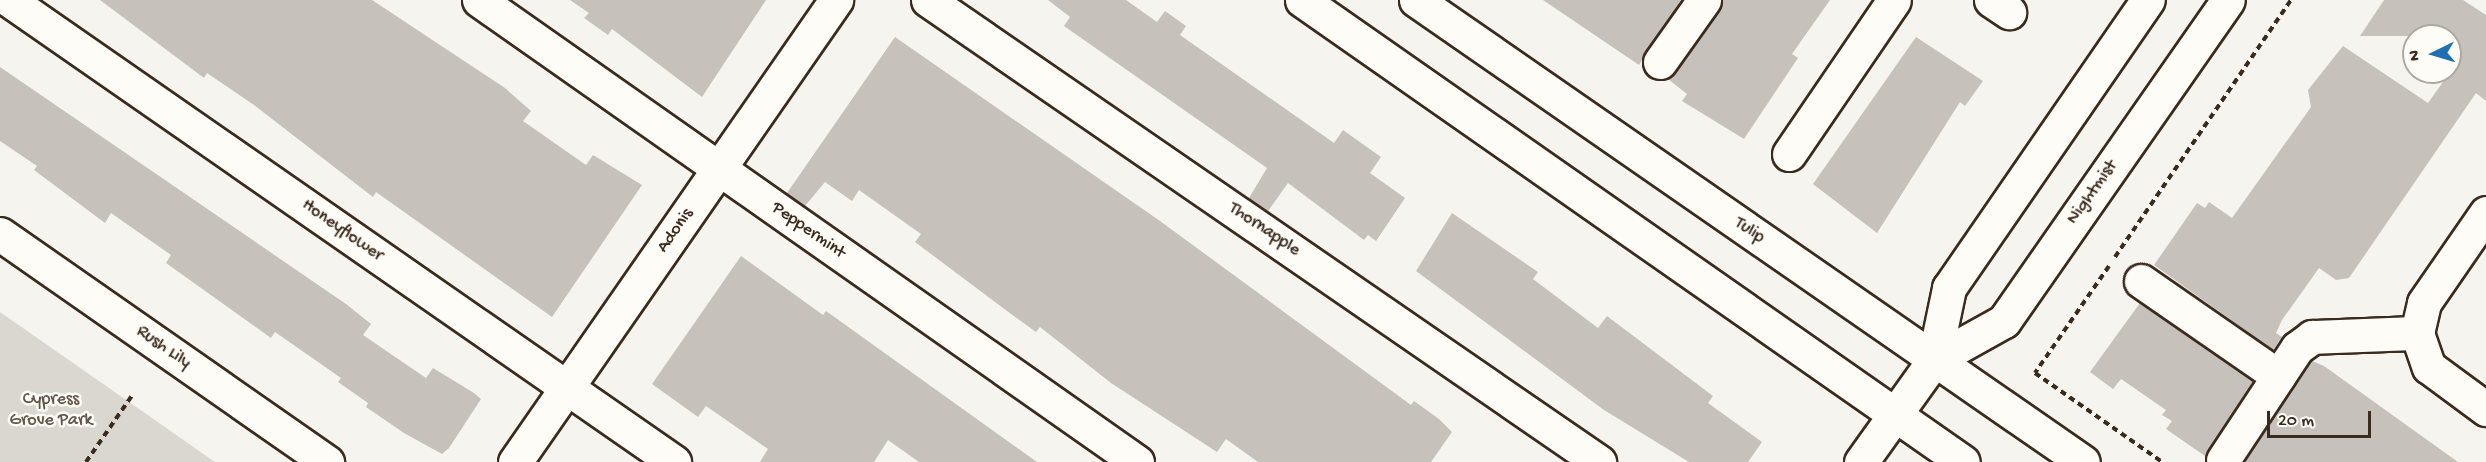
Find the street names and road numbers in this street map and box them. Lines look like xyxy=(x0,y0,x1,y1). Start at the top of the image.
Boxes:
street label: Nightmist xyxy=(2063,157,2123,229)
street label: Honeyflower xyxy=(297,195,387,267)
street label: Peppermint xyxy=(767,198,849,264)
street label: Thornapple xyxy=(1224,198,1304,262)
street label: Adonis xyxy=(653,204,699,258)
street label: Tulip xyxy=(1730,213,1768,249)
street label: Rush Lily xyxy=(132,321,194,375)

